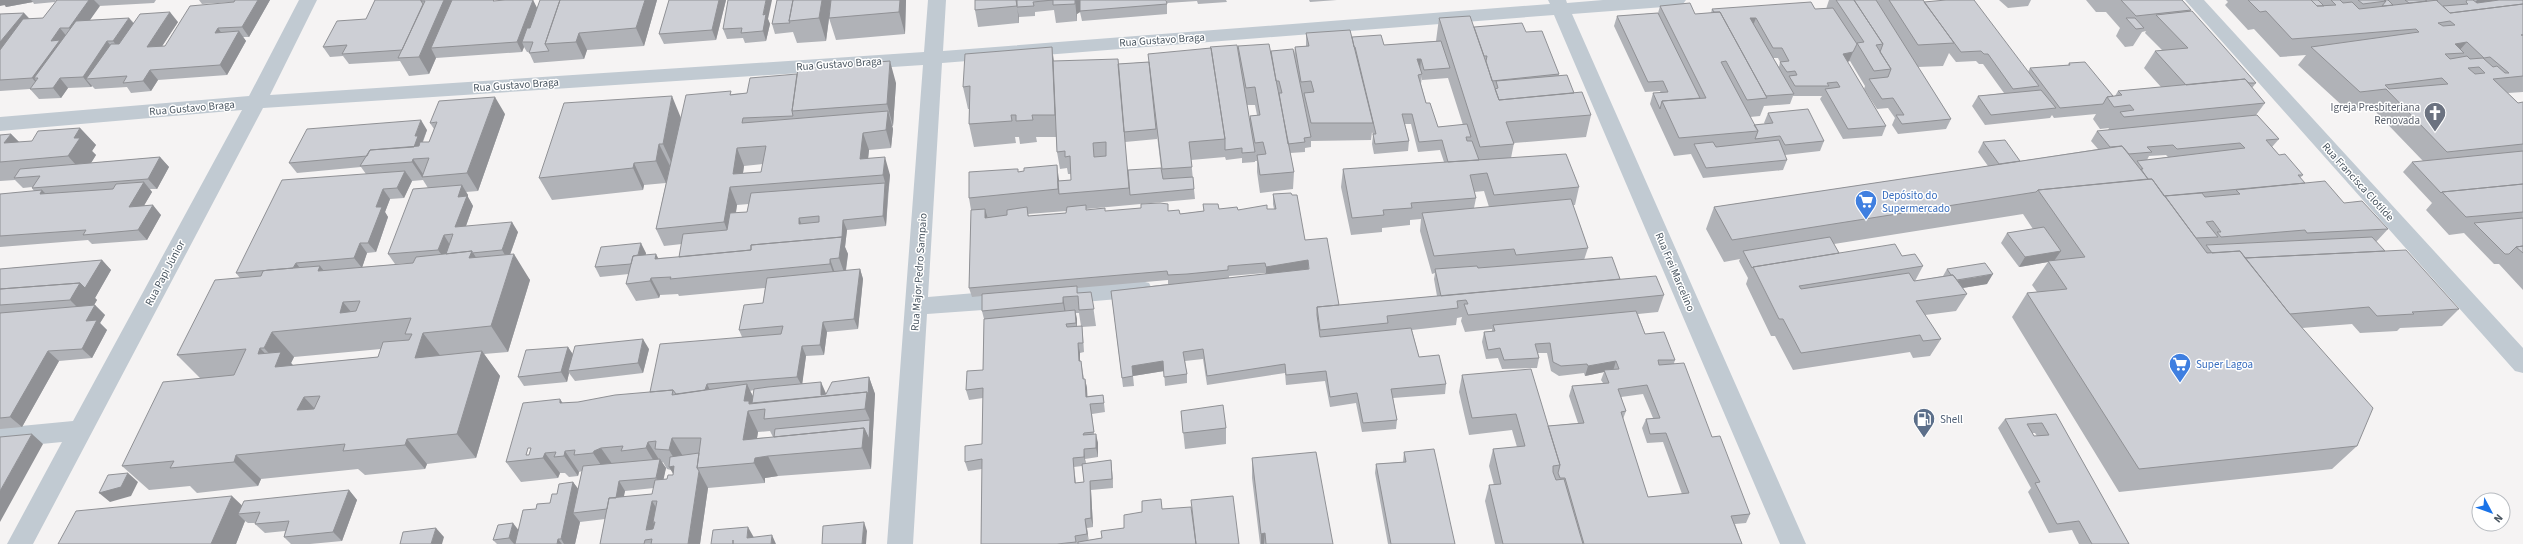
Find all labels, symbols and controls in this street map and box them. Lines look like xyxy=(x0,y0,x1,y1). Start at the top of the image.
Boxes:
street label: Rua Gustavo Braga xyxy=(1119,30,1205,50)
street label: Rua Gustavo Braga xyxy=(796,54,882,74)
street label: Rua Gustavo Braga xyxy=(473,75,559,95)
street label: Rua Gustavo Braga xyxy=(149,97,235,119)
place label: Igreja Presbiteriana Renovada xyxy=(2331,100,2420,128)
church icon: Igreja Presbiteriana Renovada xyxy=(2422,100,2448,133)
street label: Rua Francisca Clotilde xyxy=(2319,139,2398,225)
supermarket icon: Depósito do Supermercado xyxy=(1853,188,1879,221)
place label: Depósito do Supermercado xyxy=(1882,188,1950,216)
street label: Rua Major Pedro Sampaio xyxy=(907,212,931,332)
street label: Rua Frei Marcelino xyxy=(1652,230,1698,314)
street label: Rua Papi Júnior xyxy=(141,238,189,308)
supermarket icon: Super Lagoa xyxy=(2167,351,2193,384)
place label: Super Lagoa xyxy=(2196,357,2253,372)
fuel station icon: Shell xyxy=(1911,406,1937,439)
place label: Shell xyxy=(1940,412,1963,427)
north arrow xyxy=(2471,492,2511,532)
text: N xyxy=(2490,511,2506,526)

